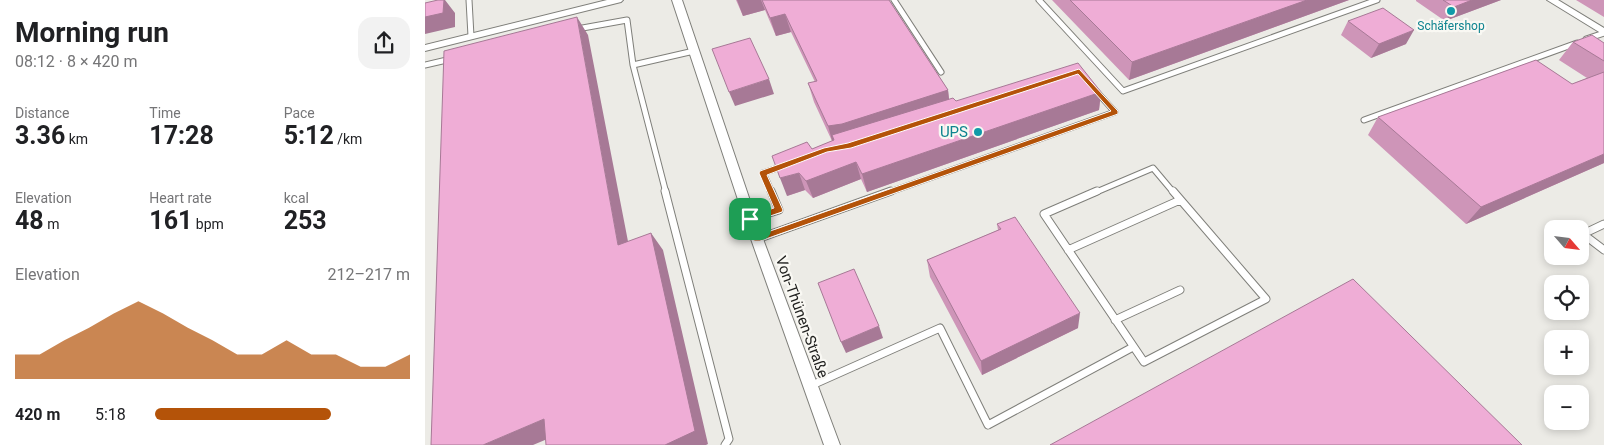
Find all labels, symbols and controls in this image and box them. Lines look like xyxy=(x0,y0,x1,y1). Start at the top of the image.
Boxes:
marker: Schäfershop xyxy=(1445,5,1457,17)
text: Morning run xyxy=(15,16,169,49)
button: share xyxy=(358,17,410,69)
place label: Schäfershop xyxy=(1417,19,1485,33)
text: 08:12 · 8 × 420 m xyxy=(15,52,137,71)
text: Distance xyxy=(15,105,70,121)
text: Time xyxy=(149,105,181,121)
text: Pace xyxy=(284,105,315,121)
text: 3.36 xyxy=(15,121,65,150)
text: 17:28 xyxy=(149,121,214,150)
text: 5:12 xyxy=(284,121,334,150)
place label: UPS xyxy=(940,123,968,141)
marker: UPS xyxy=(972,126,984,138)
text: km xyxy=(65,131,88,147)
text: /km xyxy=(334,131,362,147)
text: Elevation xyxy=(15,190,72,206)
text: Heart rate xyxy=(149,190,212,206)
text: kcal xyxy=(284,190,309,206)
pin xyxy=(729,198,771,240)
icon: arrive xyxy=(736,205,764,233)
text: 48 xyxy=(15,206,44,235)
text: 161 xyxy=(149,206,192,235)
text: 253 xyxy=(284,206,327,235)
text: m xyxy=(44,216,59,232)
text: bpm xyxy=(192,216,224,232)
north arrow xyxy=(1544,220,1589,265)
map controls xyxy=(1544,220,1589,430)
street label: Von-Thünen-Straße xyxy=(772,254,832,380)
text: Elevation xyxy=(15,265,80,284)
text: 212–217 m xyxy=(328,265,410,284)
button: locate xyxy=(1544,275,1589,320)
button: + xyxy=(1544,330,1589,375)
button: − xyxy=(1544,385,1589,430)
text: 420 m xyxy=(15,405,60,424)
text: 5:18 xyxy=(95,405,126,424)

